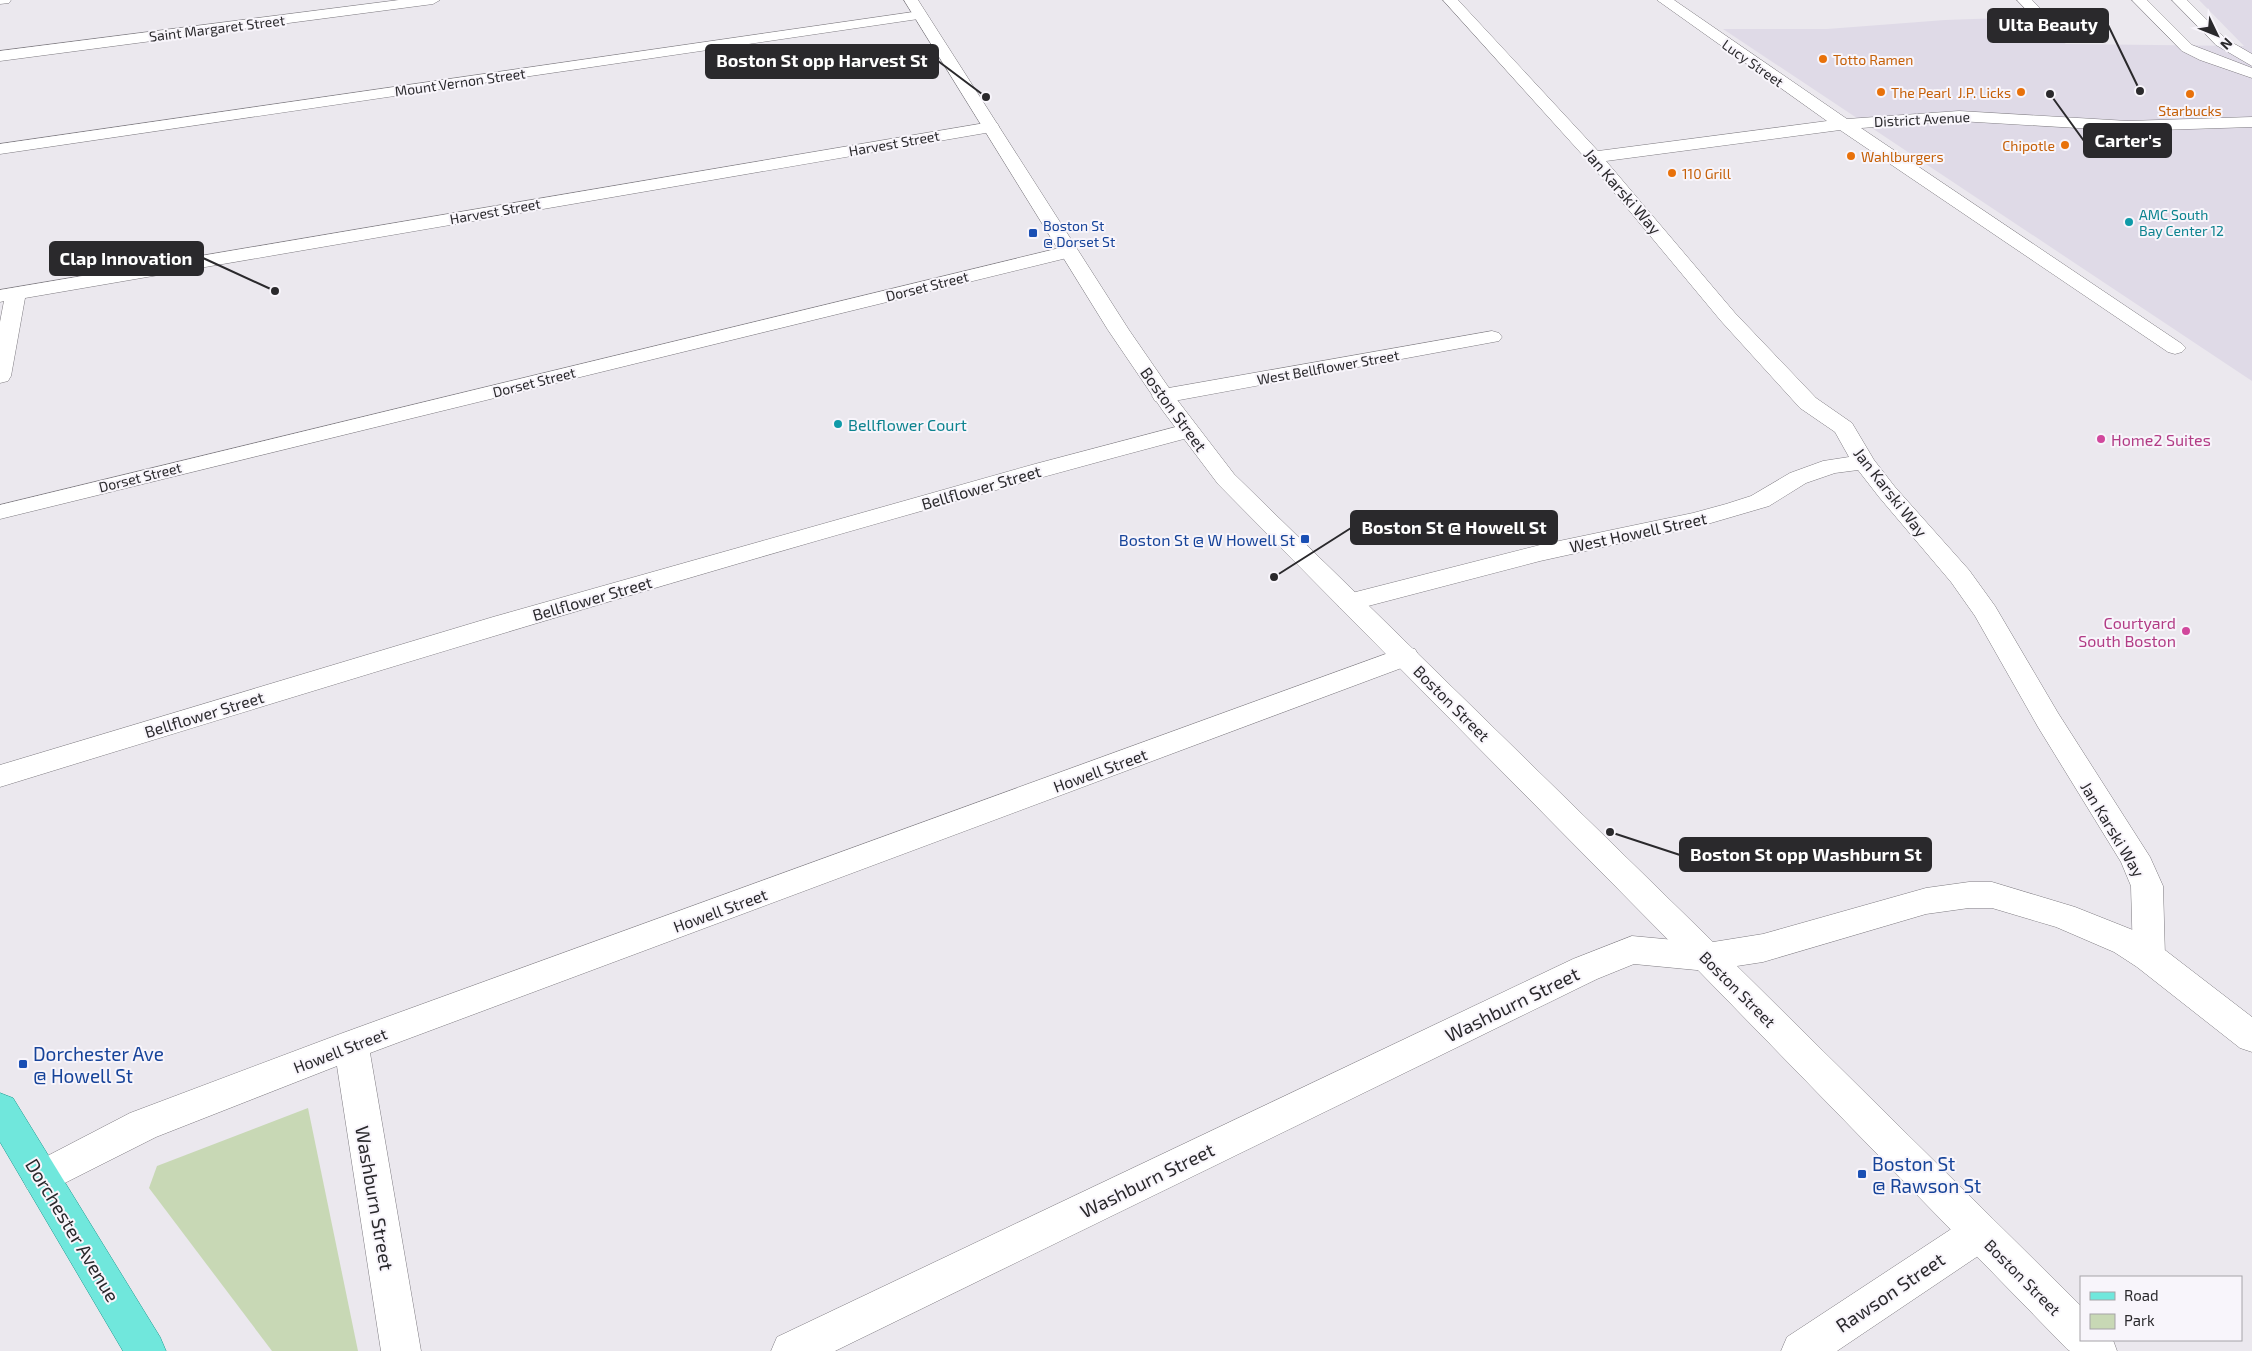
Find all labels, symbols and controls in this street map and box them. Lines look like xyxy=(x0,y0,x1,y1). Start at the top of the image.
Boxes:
callout: Ulta Beauty xyxy=(1988,9,2108,42)
north arrow xyxy=(2192,10,2242,60)
street label: Saint Margaret Street xyxy=(148,11,286,45)
text: Ulta Beauty xyxy=(1998,13,2099,35)
text: N xyxy=(2217,35,2237,54)
street label: Lucy Street xyxy=(1719,36,1787,90)
callout: Boston St opp Harvest St xyxy=(706,45,938,78)
text: Boston St opp Harvest St xyxy=(716,49,928,71)
place label: Totto Ramen xyxy=(1833,51,1914,68)
marker: Totto Ramen xyxy=(1817,53,1829,65)
street label: Mount Vernon Street xyxy=(394,64,526,100)
place label: The Pearl xyxy=(1891,84,1952,101)
place label: J.P. Licks xyxy=(1958,84,2011,101)
marker: The Pearl xyxy=(1875,86,1887,98)
marker: J.P. Licks xyxy=(2015,86,2027,98)
marker: Starbucks xyxy=(2184,88,2196,100)
place label: Starbucks xyxy=(2158,102,2222,119)
street label: District Avenue xyxy=(1874,108,1970,130)
callout: Carter's xyxy=(2084,124,2171,157)
street label: Harvest Street xyxy=(847,127,941,159)
text: Carter's xyxy=(2094,129,2162,151)
place label: Chipotle xyxy=(2002,137,2055,154)
marker: Chipotle xyxy=(2059,139,2071,151)
street label: Jan Karski Way xyxy=(1581,144,1666,238)
place label: Wahlburgers xyxy=(1861,148,1944,165)
marker: Wahlburgers xyxy=(1845,150,1857,162)
place label: 110 Grill xyxy=(1682,165,1732,182)
marker: 110 Grill xyxy=(1666,167,1678,179)
street label: Harvest Street xyxy=(448,195,542,227)
place label: AMC South Bay Center 12 xyxy=(2139,206,2224,239)
marker: AMC South Bay Center 12 xyxy=(2123,216,2135,228)
place label: Boston St @ Dorset St xyxy=(1043,217,1115,250)
marker: Boston St @ Dorset St xyxy=(1027,227,1039,239)
callout: Clap Innovation xyxy=(50,242,203,275)
text: Clap Innovation xyxy=(60,247,192,269)
street label: Dorset Street xyxy=(884,267,970,305)
street label: West Bellflower Street xyxy=(1256,346,1400,388)
street label: Dorset Street xyxy=(491,363,577,401)
street label: Boston Street xyxy=(1137,363,1211,455)
place label: Bellflower Court xyxy=(848,415,967,434)
marker: Bellflower Court xyxy=(832,418,844,430)
place label: Home2 Suites xyxy=(2111,430,2211,449)
marker: Home2 Suites xyxy=(2095,433,2107,445)
street label: Jan Karski Way xyxy=(1850,444,1932,541)
street label: Dorset Street xyxy=(97,458,183,496)
street label: Bellflower Street xyxy=(919,461,1043,513)
street label: West Howell Street xyxy=(1568,508,1708,556)
callout: Boston St @ Howell St xyxy=(1351,511,1557,544)
text: Boston St @ Howell St xyxy=(1361,516,1547,538)
place label: Boston St @ W Howell St xyxy=(1119,530,1295,549)
marker: Boston St @ W Howell St xyxy=(1299,533,1311,545)
street label: Bellflower Street xyxy=(530,572,654,624)
place label: Courtyard South Boston xyxy=(2078,613,2176,650)
marker: Courtyard South Boston xyxy=(2180,625,2192,637)
street label: Boston Street xyxy=(1410,661,1494,745)
street label: Bellflower Street xyxy=(142,687,266,741)
street label: Howell Street xyxy=(1050,744,1150,796)
street label: Jan Karski Way xyxy=(2077,778,2149,880)
callout: Boston St opp Washburn St xyxy=(1680,838,1931,871)
text: Boston St opp Washburn St xyxy=(1690,843,1922,865)
street label: Howell Street xyxy=(670,884,770,936)
street label: Boston Street xyxy=(1696,947,1780,1031)
street label: Washburn Street xyxy=(1441,962,1583,1046)
street label: Howell Street xyxy=(291,1023,389,1077)
place label: Dorchester Ave @ Howell St xyxy=(33,1042,164,1087)
marker: Dorchester Ave @ Howell St xyxy=(17,1058,29,1070)
street label: Washburn Street xyxy=(351,1124,399,1272)
street label: Washburn Street xyxy=(1076,1138,1218,1222)
place label: Boston St @ Rawson St xyxy=(1872,1152,1981,1197)
street label: Dorchester Avenue xyxy=(21,1154,125,1306)
marker: Boston St @ Rawson St xyxy=(1856,1168,1868,1180)
street label: Boston Street xyxy=(1981,1235,2065,1319)
street label: Rawson Street xyxy=(1831,1247,1949,1337)
legend xyxy=(2080,1276,2242,1341)
text: Road xyxy=(2124,1286,2159,1304)
text: Park xyxy=(2124,1311,2155,1329)

